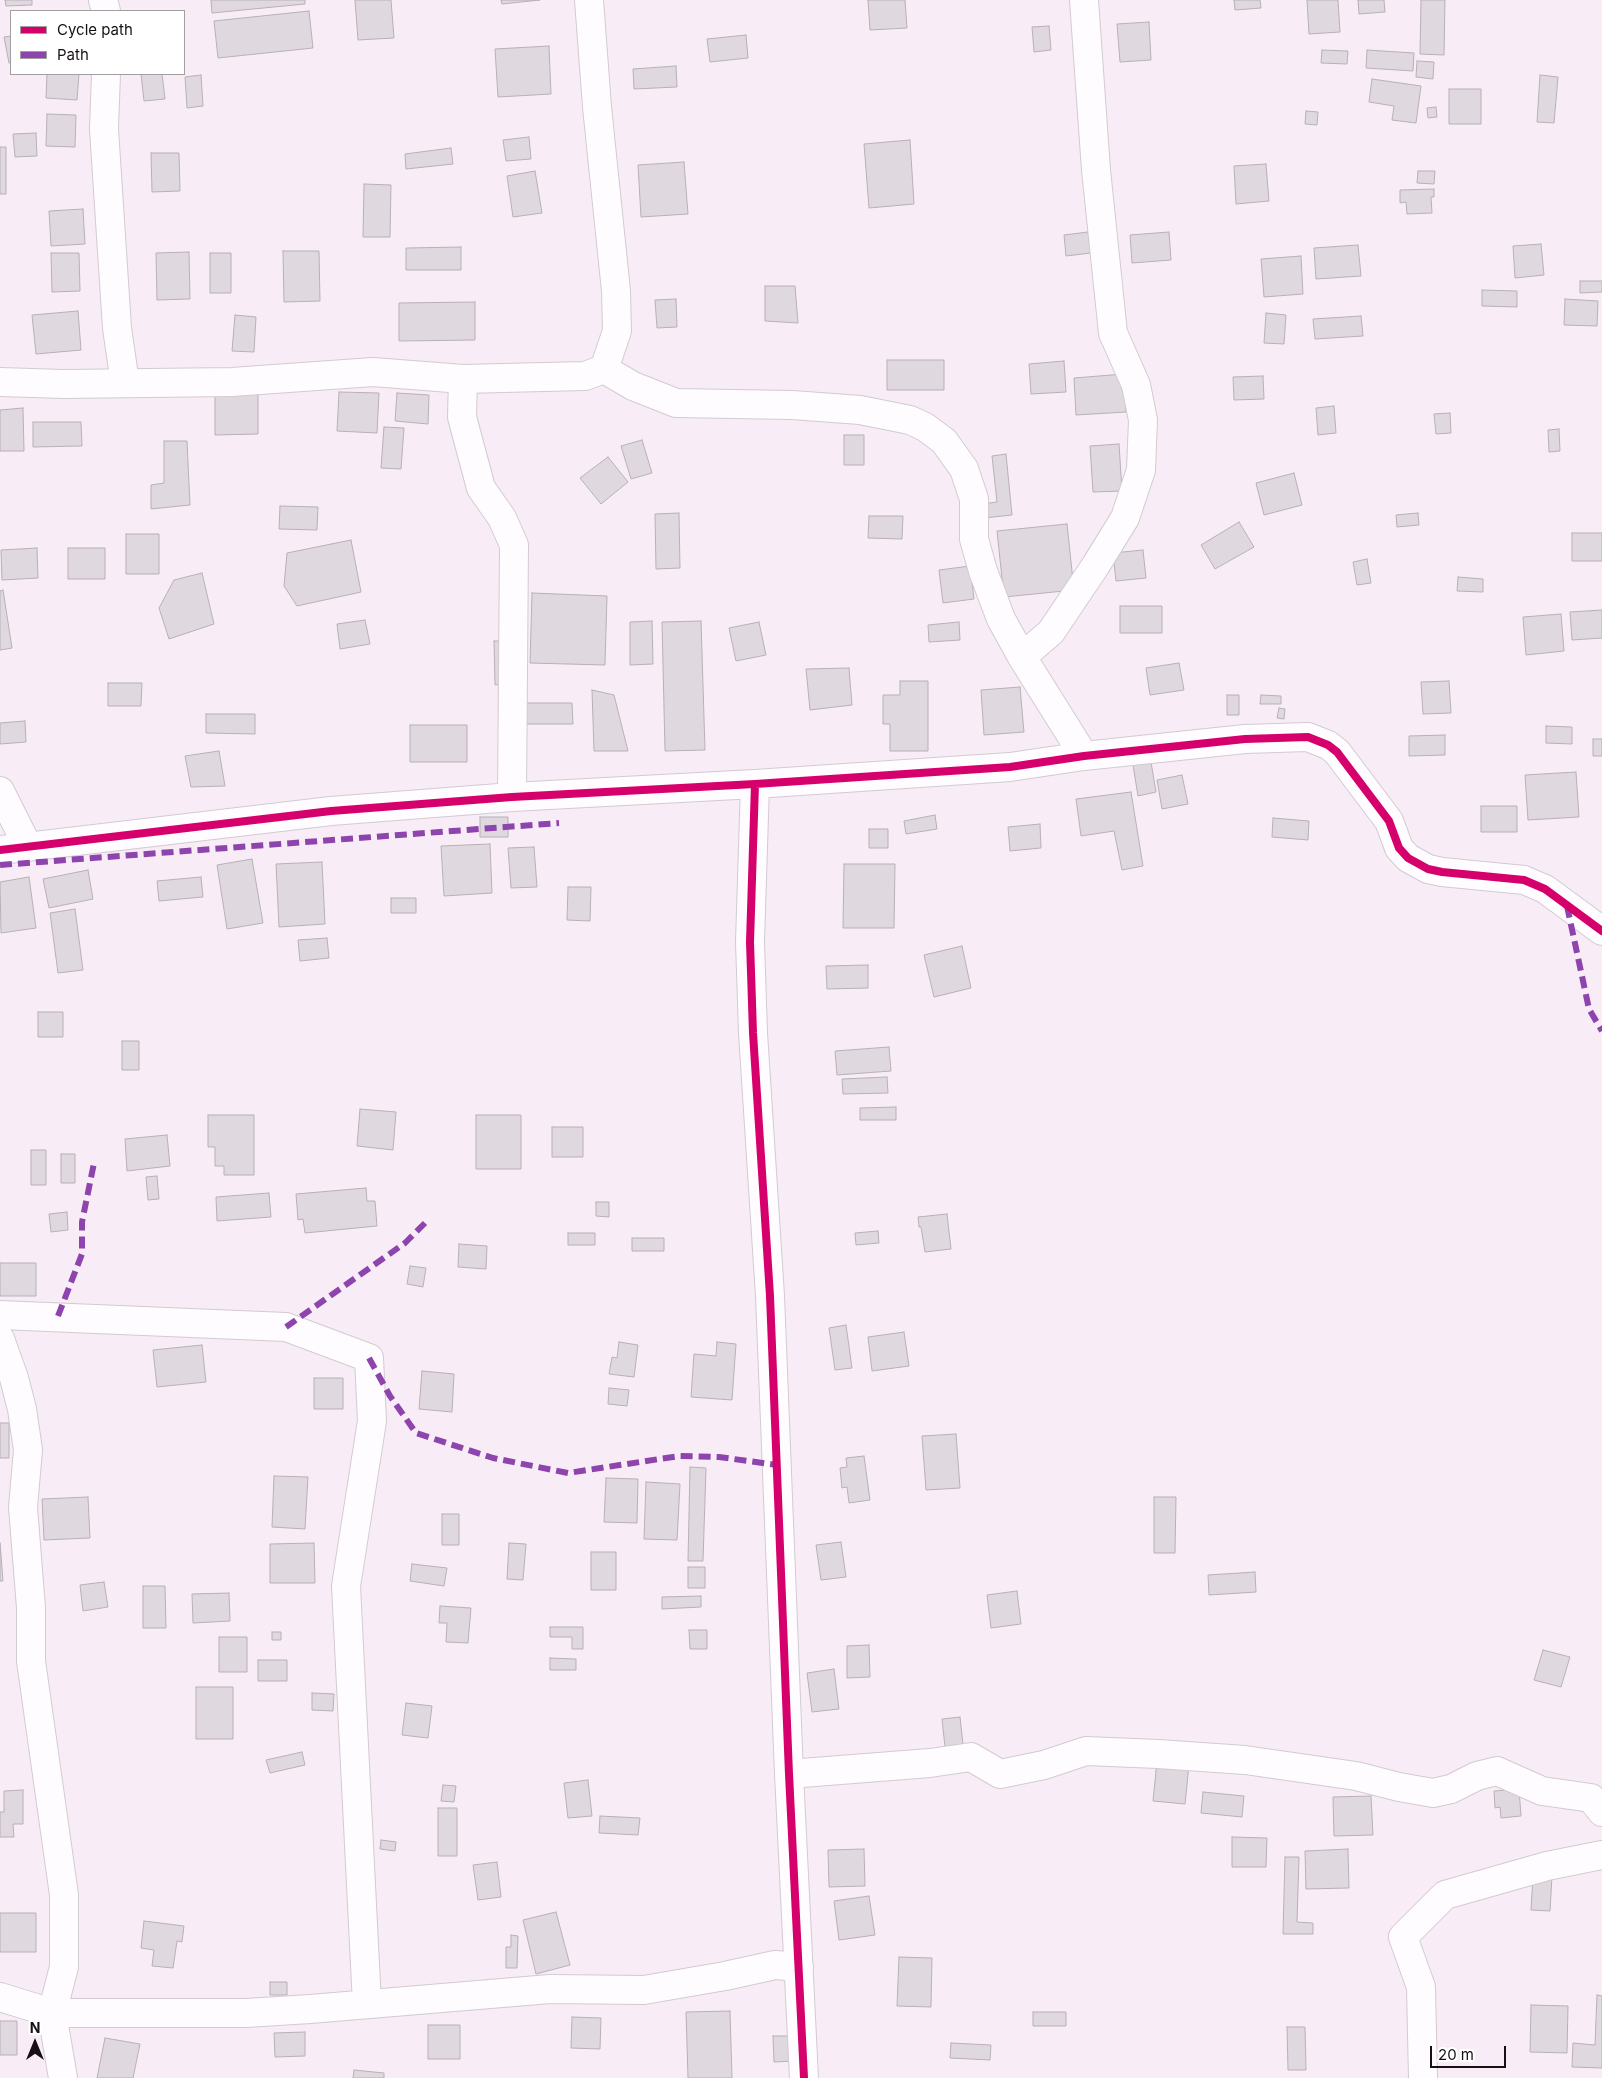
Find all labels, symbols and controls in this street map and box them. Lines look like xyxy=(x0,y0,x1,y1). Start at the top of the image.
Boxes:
legend xyxy=(10,10,185,75)
text: Cycle path xyxy=(57,20,133,39)
text: Path xyxy=(57,45,89,64)
north arrow xyxy=(10,2018,60,2068)
text: N xyxy=(30,2019,40,2036)
scale bar xyxy=(1432,2036,1508,2068)
text: 20 m xyxy=(1438,2045,1474,2064)

